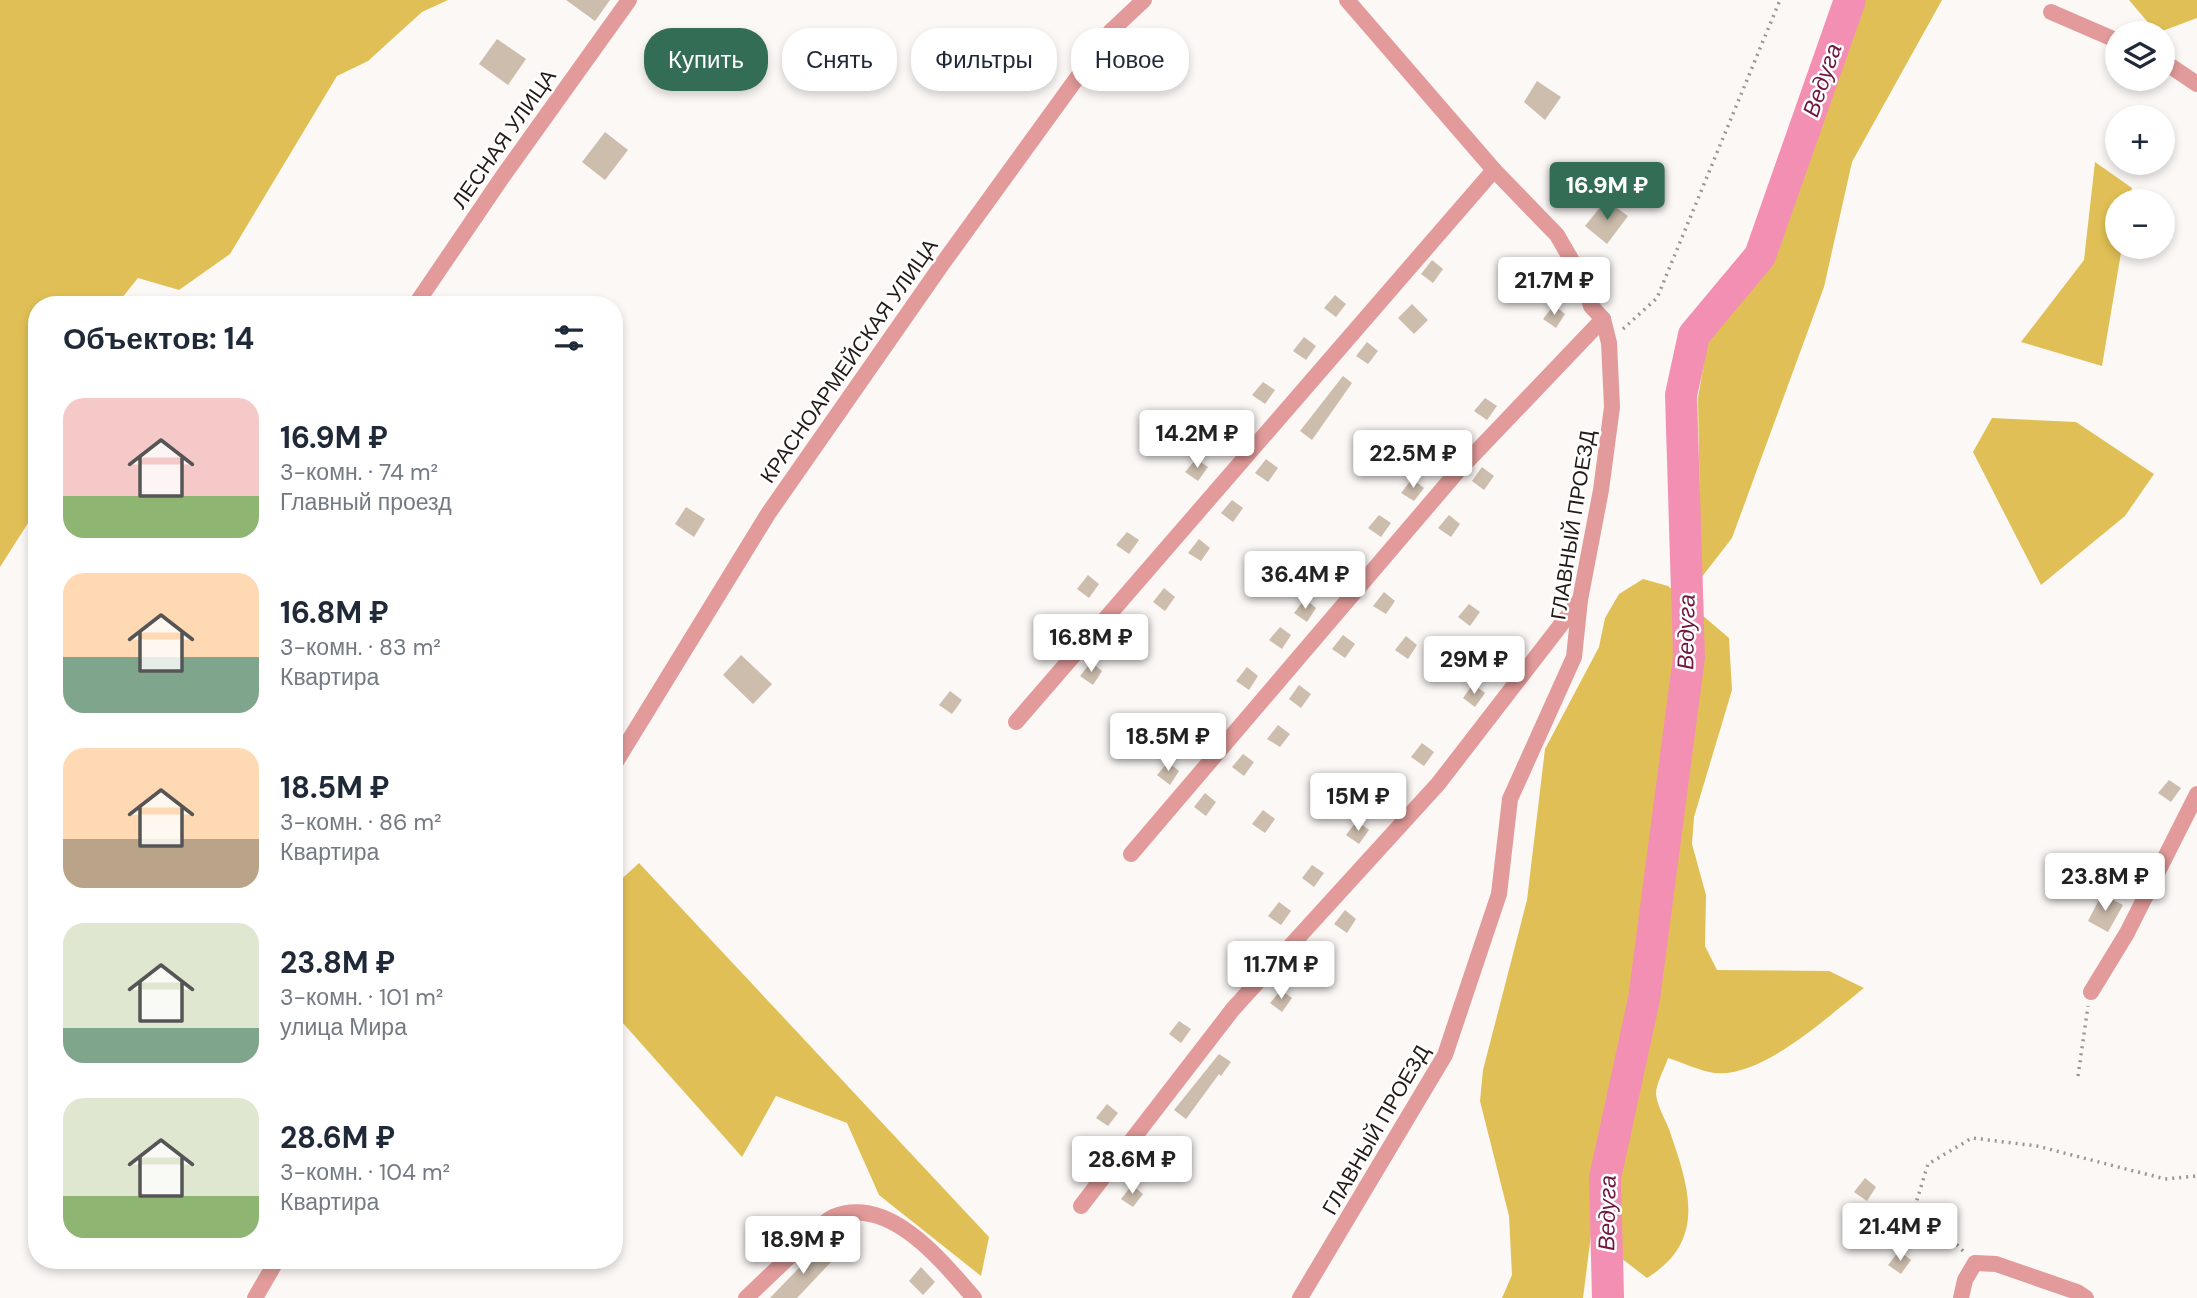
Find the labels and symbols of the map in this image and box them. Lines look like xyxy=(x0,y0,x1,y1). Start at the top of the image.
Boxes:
water label: Ведуга xyxy=(1795,39,1849,121)
street label: ЛЕСНАЯ УЛИЦА xyxy=(446,64,562,214)
pin: 16.9M ₽ xyxy=(1542,162,1672,222)
street label: КРАСНОАРМЕЙСКАЯ УЛИЦА xyxy=(754,233,944,489)
pin: 21.7M ₽ xyxy=(1489,258,1619,317)
pin: 14.2M ₽ xyxy=(1132,410,1262,470)
street label: ГЛАВНЫЙ ПРОЕЗД xyxy=(1544,428,1602,622)
pin: 22.5M ₽ xyxy=(1348,430,1478,490)
pin: 36.4M ₽ xyxy=(1240,552,1370,611)
water label: Ведуга xyxy=(1670,594,1702,670)
pin: 16.8M ₽ xyxy=(1026,614,1156,674)
pin: 29M ₽ xyxy=(1425,636,1523,696)
pin: 18.5M ₽ xyxy=(1103,714,1233,773)
pin: 15M ₽ xyxy=(1309,774,1407,833)
pin: 23.8M ₽ xyxy=(2040,853,2170,913)
pin: 11.7M ₽ xyxy=(1216,942,1346,1001)
street label: ГЛАВНЫЙ ПРОЕЗД xyxy=(1316,1040,1436,1220)
pin: 28.6M ₽ xyxy=(1067,1136,1197,1196)
water label: Ведуга xyxy=(1591,1175,1623,1251)
pin: 21.4M ₽ xyxy=(1835,1204,1965,1263)
pin: 18.9M ₽ xyxy=(738,1216,868,1276)

